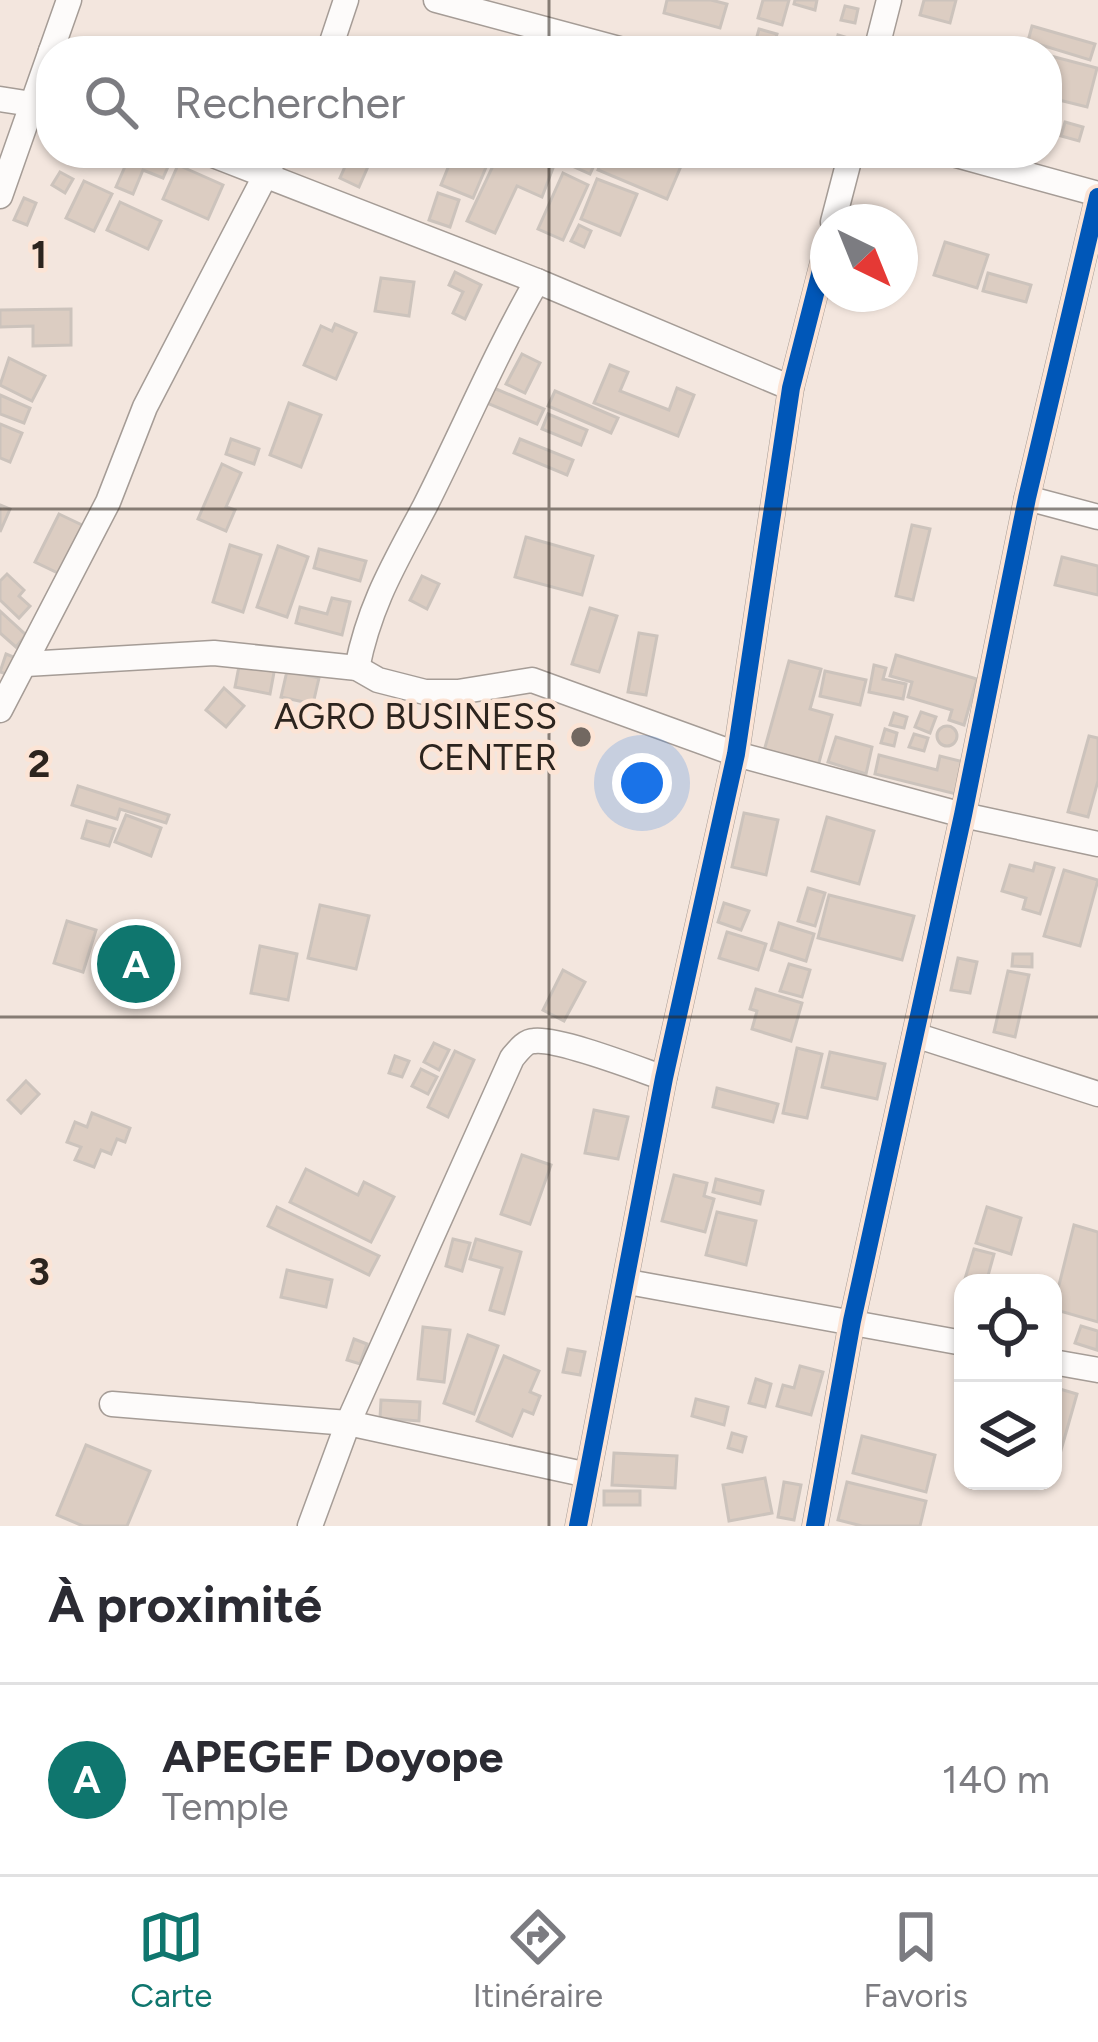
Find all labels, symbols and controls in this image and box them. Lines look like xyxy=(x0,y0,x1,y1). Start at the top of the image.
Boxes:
search box xyxy=(36,36,1062,168)
icon: search xyxy=(78,69,144,135)
text: Rechercher xyxy=(174,75,405,129)
north arrow xyxy=(810,204,918,312)
text: 1 xyxy=(31,231,47,278)
place label: AGRO BUSINESS CENTER xyxy=(274,695,557,779)
marker: AGRO BUSINESS CENTER xyxy=(568,724,594,750)
text: 2 xyxy=(28,740,50,787)
your location xyxy=(612,753,672,813)
pin: A xyxy=(97,919,175,1009)
text: 3 xyxy=(28,1248,50,1295)
map controls xyxy=(954,1274,1062,1490)
button: locate xyxy=(954,1274,1062,1382)
button: layers xyxy=(954,1382,1062,1490)
text: À proximité xyxy=(48,1574,322,1635)
text: APEGEF Doyope xyxy=(162,1729,503,1783)
text: A xyxy=(73,1756,101,1803)
text: 140 m xyxy=(942,1756,1050,1803)
text: Temple xyxy=(162,1783,289,1830)
tab: Carte xyxy=(130,1904,212,2015)
tab: Itinéraire xyxy=(473,1904,603,2015)
tab: Favoris xyxy=(863,1904,968,2015)

